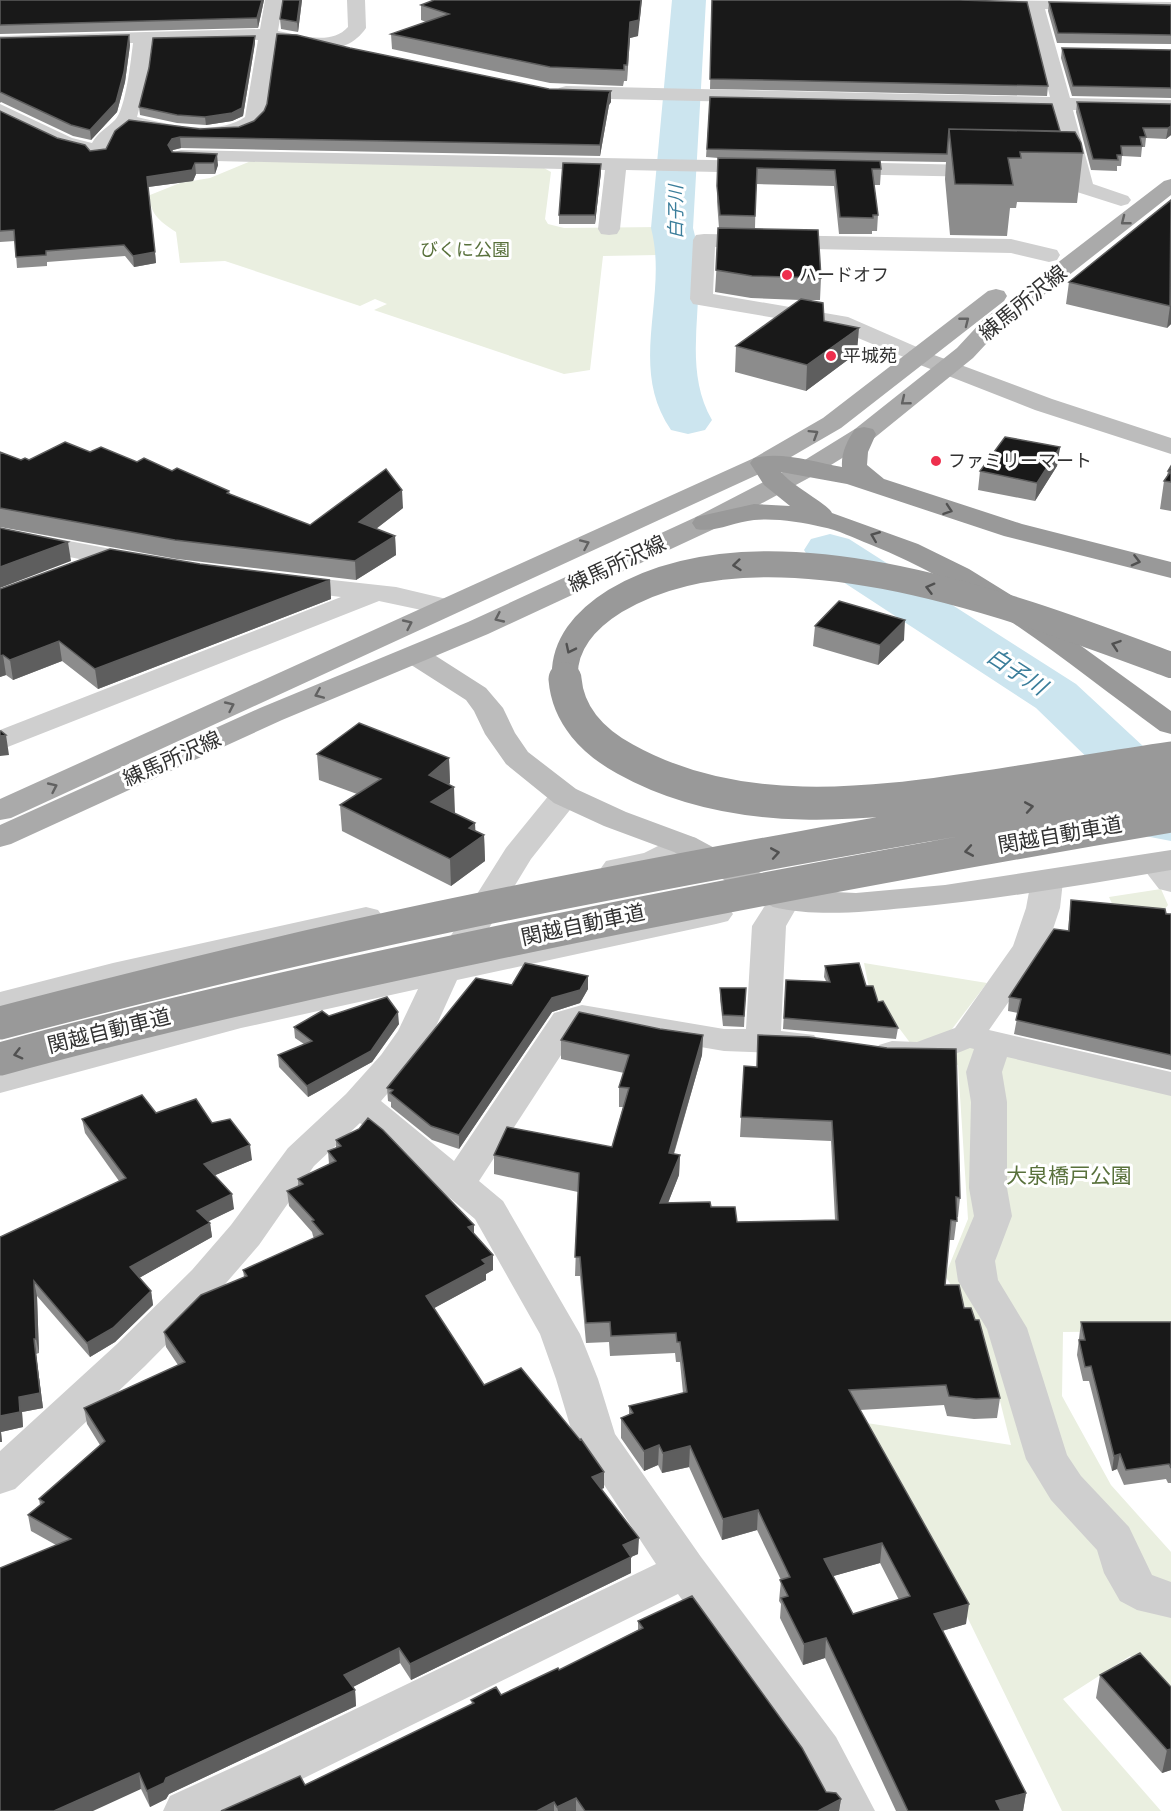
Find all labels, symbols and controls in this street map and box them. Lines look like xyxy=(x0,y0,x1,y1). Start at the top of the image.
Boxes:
water label: 白子川 xyxy=(664,183,687,239)
one-way arrow xyxy=(1121,214,1132,225)
park label: びくに公園 xyxy=(420,238,510,261)
street label: 練馬所沢線 xyxy=(973,259,1072,346)
place label: ハードオフ xyxy=(799,263,889,286)
marker: ハードオフ xyxy=(780,268,794,282)
one-way arrow xyxy=(958,317,969,328)
place label: 平城苑 xyxy=(843,344,897,367)
marker: 平城苑 xyxy=(824,349,838,363)
one-way arrow xyxy=(901,393,912,404)
one-way arrow xyxy=(808,430,818,442)
place label: ファミリーマート xyxy=(948,449,1092,472)
marker: ファミリーマート xyxy=(929,454,943,468)
one-way arrow xyxy=(942,502,953,515)
street label: 練馬所沢線 xyxy=(564,529,670,598)
one-way arrow xyxy=(870,531,881,543)
one-way arrow xyxy=(579,539,590,551)
one-way arrow xyxy=(1131,554,1141,567)
one-way arrow xyxy=(733,558,742,571)
one-way arrow xyxy=(925,582,935,595)
one-way arrow xyxy=(494,611,505,623)
one-way arrow xyxy=(401,620,412,632)
one-way arrow xyxy=(1111,640,1122,653)
water label: 白子川 xyxy=(982,641,1054,702)
one-way arrow xyxy=(566,643,578,654)
one-way arrow xyxy=(315,687,326,699)
one-way arrow xyxy=(224,701,235,713)
street label: 練馬所沢線 xyxy=(118,725,225,792)
one-way arrow xyxy=(47,782,58,794)
one-way arrow xyxy=(1023,801,1033,814)
street label: 関越自動車道 xyxy=(996,810,1124,859)
one-way arrow xyxy=(964,844,974,857)
one-way arrow xyxy=(770,847,780,859)
street label: 関越自動車道 xyxy=(518,898,647,951)
street label: 関越自動車道 xyxy=(44,1002,173,1059)
one-way arrow xyxy=(13,1047,24,1059)
park label: 大泉橋戸公園 xyxy=(1006,1162,1132,1189)

